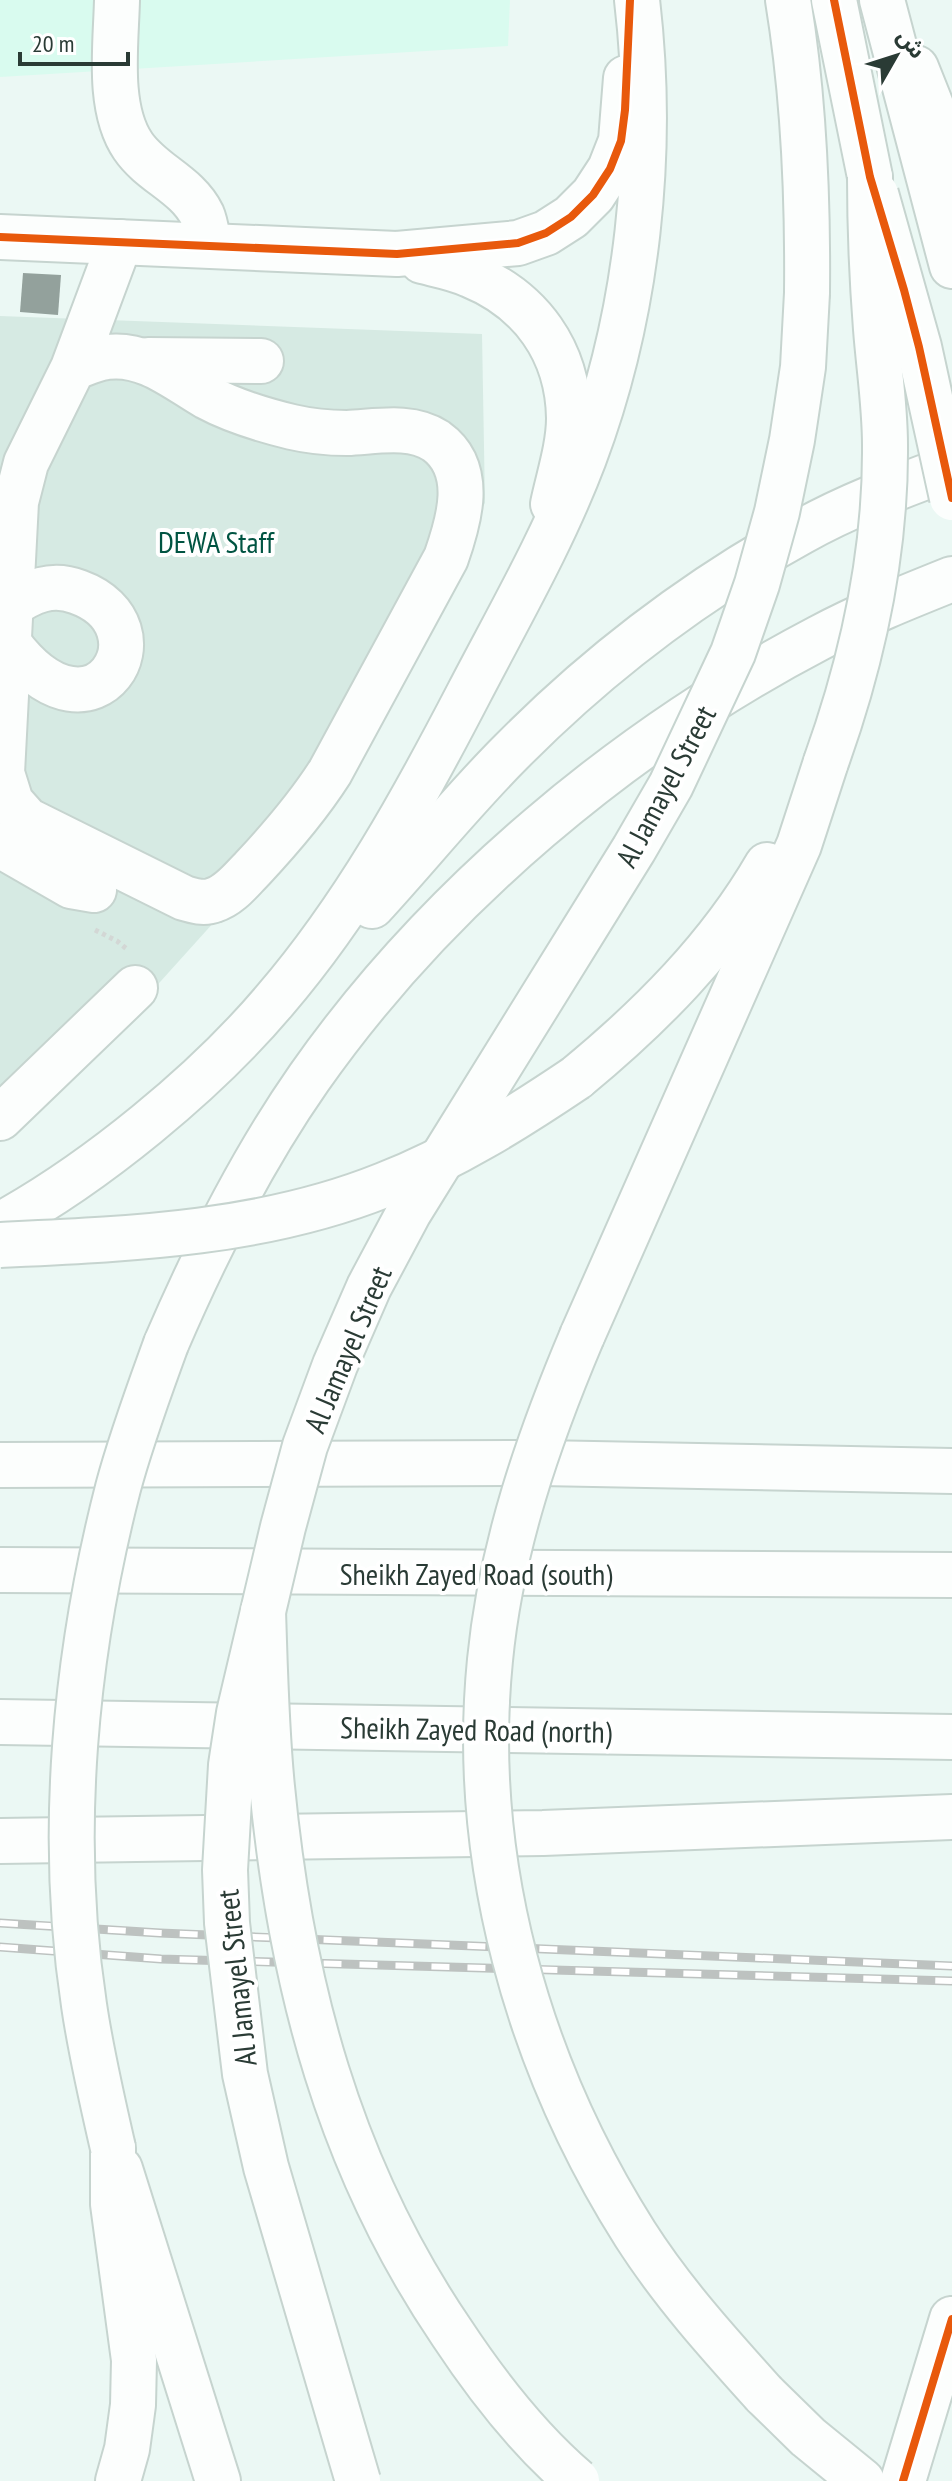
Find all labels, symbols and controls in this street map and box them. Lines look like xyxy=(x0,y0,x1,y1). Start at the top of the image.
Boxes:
scale bar xyxy=(20,16,128,66)
north arrow xyxy=(856,16,936,96)
text: ش xyxy=(891,23,932,64)
text: 20 m xyxy=(32,28,74,59)
park label: DEWA Staff xyxy=(158,522,275,561)
street label: Al Jamayel Street xyxy=(606,698,724,873)
street label: Al Jamayel Street xyxy=(294,1259,400,1438)
street label: Sheikh Zayed Road (south) xyxy=(340,1554,612,1593)
street label: Sheikh Zayed Road (north) xyxy=(340,1707,612,1751)
street label: Al Jamayel Street xyxy=(207,1887,265,2068)

